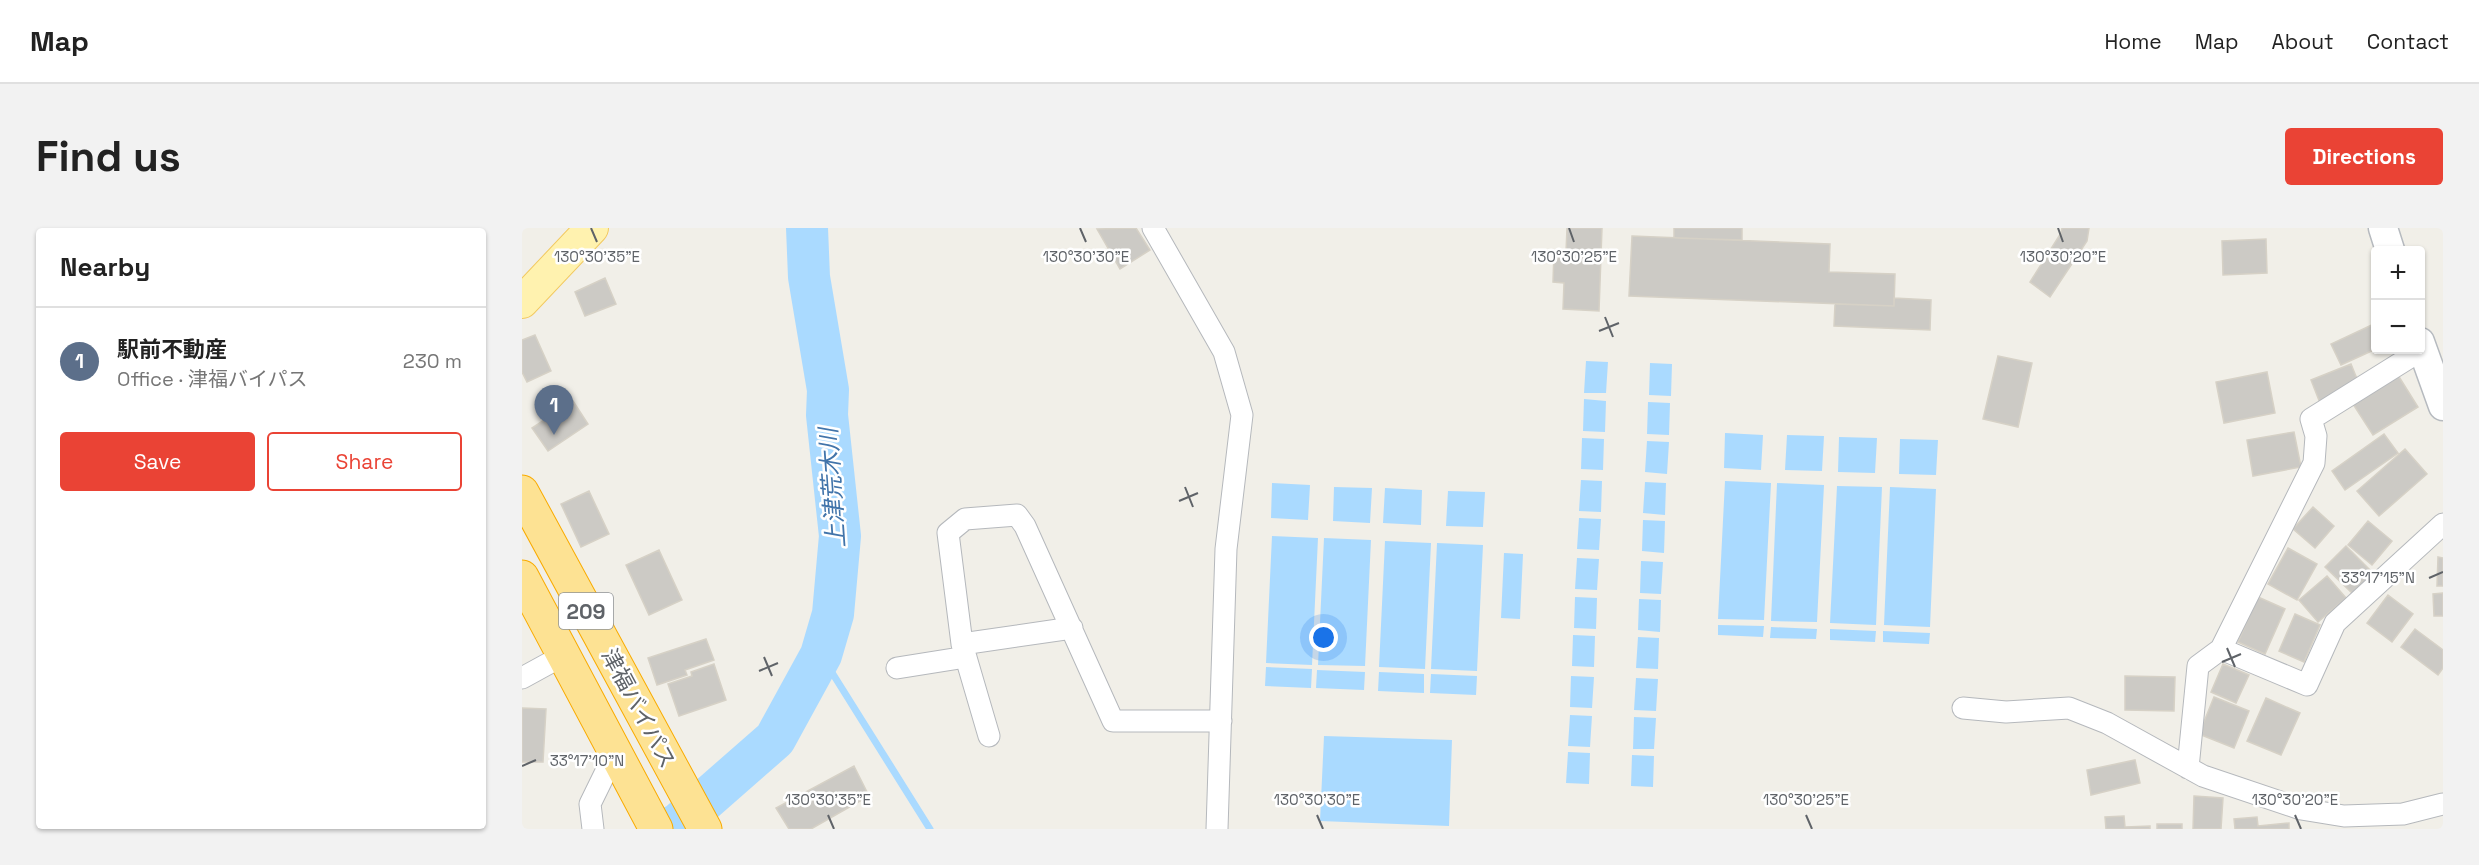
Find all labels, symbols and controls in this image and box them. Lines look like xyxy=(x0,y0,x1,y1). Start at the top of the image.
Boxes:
text: Map xyxy=(30,23,89,59)
text: Home xyxy=(2104,28,2162,55)
text: Map xyxy=(2195,28,2239,55)
text: About xyxy=(2272,28,2334,55)
text: Contact xyxy=(2367,28,2449,55)
button: Directions xyxy=(2285,128,2443,185)
text: Find us xyxy=(36,130,181,183)
map controls xyxy=(2371,246,2425,354)
button: + xyxy=(2371,246,2425,300)
text: 130°30'35"E xyxy=(554,247,640,266)
text: 130°30'30"E xyxy=(1043,247,1129,266)
text: 130°30'25"E xyxy=(1531,247,1617,266)
text: 130°30'20"E xyxy=(2020,247,2106,266)
text: Nearby xyxy=(60,250,150,284)
button: − xyxy=(2371,300,2425,354)
text: 駅前不動産 xyxy=(117,335,227,363)
text: 1 xyxy=(75,348,84,374)
text: 230 m xyxy=(403,348,462,374)
text: Office · 津福バイパス xyxy=(117,366,307,392)
pin: 1 xyxy=(534,386,573,435)
water label: 上津荒木川 xyxy=(812,424,852,549)
button: Save xyxy=(60,432,255,491)
button: Share xyxy=(267,432,462,491)
text: 33°17'15"N xyxy=(2341,568,2415,587)
road number: 209 xyxy=(559,593,613,629)
your location xyxy=(1309,623,1338,652)
street label: 津福バイパス xyxy=(596,643,682,773)
text: 33°17'10"N xyxy=(550,751,624,770)
text: 130°30'35"E xyxy=(785,790,871,809)
text: 130°30'30"E xyxy=(1274,790,1360,809)
text: 130°30'25"E xyxy=(1763,790,1849,809)
text: 130°30'20"E xyxy=(2252,790,2338,809)

